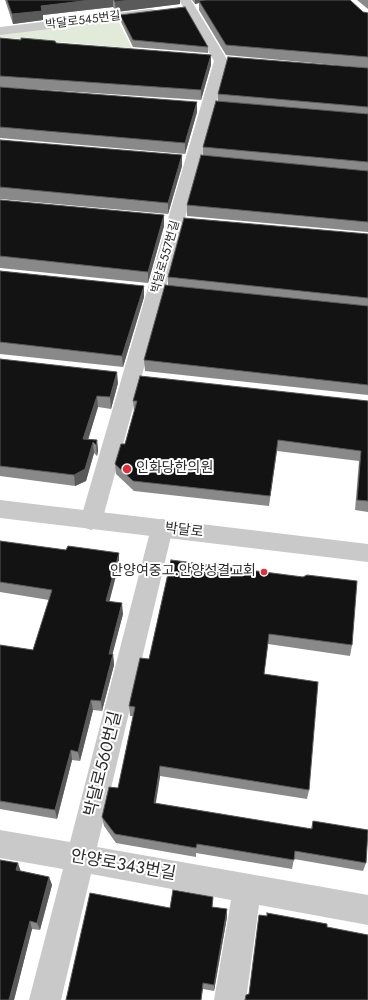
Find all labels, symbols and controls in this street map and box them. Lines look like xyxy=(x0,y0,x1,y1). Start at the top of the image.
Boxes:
street label: 박달로545번길 xyxy=(45,9,121,33)
street label: 박달로557번길 xyxy=(149,219,183,295)
place label: 인화당한의원 xyxy=(136,461,213,477)
marker: 인화당한의원 xyxy=(121,463,133,475)
street label: 박달로 xyxy=(164,520,204,542)
place label: 안양여중고.안양성결교회 xyxy=(110,564,256,580)
marker: 안양여중고.안양성결교회 xyxy=(259,567,269,577)
street label: 박달로560번길 xyxy=(81,709,127,819)
street label: 안양로343번길 xyxy=(69,847,177,885)

